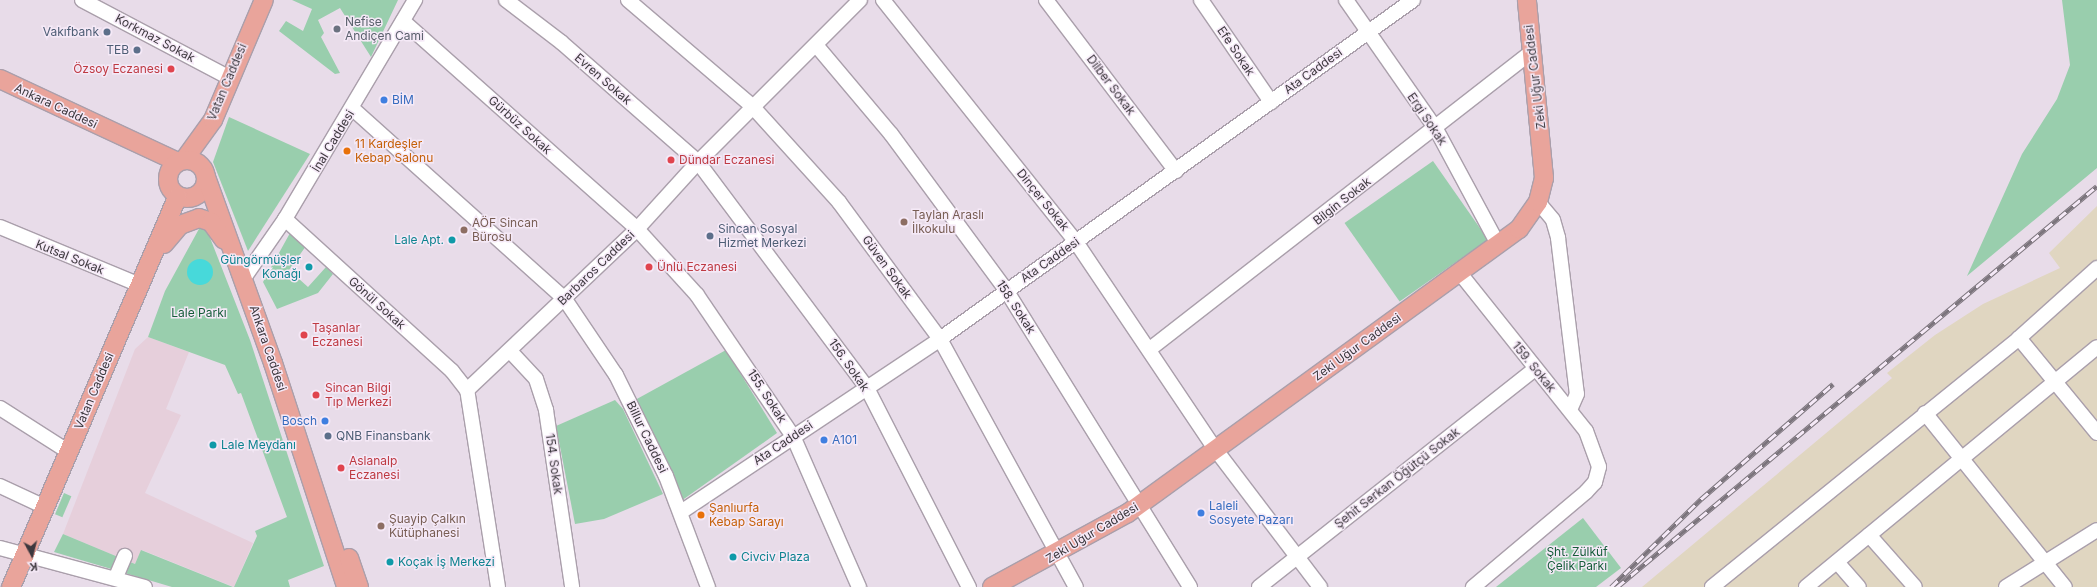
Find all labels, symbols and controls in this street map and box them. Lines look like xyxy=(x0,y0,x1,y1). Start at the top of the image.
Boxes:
street label: Korkmaz Sokak xyxy=(113,11,197,65)
place label: Nefise Andiçen Cami xyxy=(345,15,424,43)
marker: Nefise Andiçen Cami xyxy=(332,24,342,34)
street label: Efe Sokak xyxy=(1214,24,1258,78)
street label: Zeki Uğur Caddesi xyxy=(1521,24,1549,130)
place label: Vakıfbank xyxy=(43,25,99,39)
marker: Vakıfbank xyxy=(102,27,112,37)
street label: Vatan Caddesi xyxy=(204,41,250,123)
place label: TEB xyxy=(106,43,129,57)
marker: TEB xyxy=(132,45,142,55)
street label: Ata Caddesi xyxy=(1281,45,1345,97)
street label: Evren Sokak xyxy=(572,50,634,108)
street label: Dilber Sokak xyxy=(1084,52,1138,118)
place label: Özsoy Eczanesi xyxy=(73,62,163,76)
marker: Özsoy Eczanesi xyxy=(166,64,176,74)
street label: Ankara Caddesi xyxy=(12,81,100,131)
street label: Ergi Sokak xyxy=(1404,90,1450,148)
place label: BİM xyxy=(392,93,414,107)
street label: Gürbüz Sokak xyxy=(485,93,555,157)
marker: BİM xyxy=(379,95,389,105)
street label: İnal Caddesi xyxy=(309,107,357,175)
place label: 11 Kardeşler Kebap Salonu xyxy=(355,137,433,165)
marker: 11 Kardeşler Kebap Salonu xyxy=(342,146,352,156)
place label: Dündar Eczanesi xyxy=(679,153,774,167)
marker: Dündar Eczanesi xyxy=(666,155,676,165)
street label: Dinçer Sokak xyxy=(1014,166,1072,234)
street label: Bilgin Sokak xyxy=(1310,174,1374,228)
place label: Taylan Araslı İlkokulu xyxy=(912,208,984,236)
place label: AÖF Sincan Bürosu xyxy=(472,216,538,244)
marker: Taylan Araslı İlkokulu xyxy=(899,217,909,227)
place label: Sincan Sosyal Hizmet Merkezi xyxy=(718,222,806,250)
marker: AÖF Sincan Bürosu xyxy=(459,225,469,235)
street label: Barbaros Caddesi xyxy=(555,228,637,308)
marker: Sincan Sosyal Hizmet Merkezi xyxy=(705,231,715,241)
place label: Lale Apt. xyxy=(394,233,444,247)
street label: Güven Sokak xyxy=(859,233,915,301)
street label: Ata Caddesi xyxy=(1018,234,1082,286)
marker: Lale Apt. xyxy=(447,235,457,245)
street label: Kutsal Sokak xyxy=(34,237,106,277)
place label: Güngörmüşler Konağı xyxy=(220,253,301,281)
place label: Ünlü Eczanesi xyxy=(657,260,737,274)
marker: Güngörmüşler Konağı xyxy=(304,262,314,272)
marker: Ünlü Eczanesi xyxy=(644,262,654,272)
street label: Gönül Sokak xyxy=(346,274,408,332)
street label: 158. Sokak xyxy=(993,278,1039,336)
street label: Ankara Caddesi xyxy=(247,303,289,393)
park label: Lale Parkı xyxy=(171,306,227,320)
street label: Zeki Uğur Caddesi xyxy=(1310,310,1404,384)
place label: Taşanlar Eczanesi xyxy=(312,321,363,349)
marker: Taşanlar Eczanesi xyxy=(299,330,309,340)
street label: 156. Sokak xyxy=(826,336,872,394)
street label: 159. Sokak xyxy=(1509,339,1559,395)
street label: Vatan Caddesi xyxy=(71,350,117,432)
street label: 155. Sokak xyxy=(744,367,790,425)
place label: Sincan Bilgi Tıp Merkezi xyxy=(325,381,392,409)
marker: Sincan Bilgi Tıp Merkezi xyxy=(310,389,322,401)
street label: Billur Caddesi xyxy=(623,399,671,475)
place label: Bosch xyxy=(282,414,317,428)
marker: Bosch xyxy=(320,416,330,426)
street label: Ata Caddesi xyxy=(751,418,815,468)
street label: Şehit Serkan Öğütçü Sokak xyxy=(1332,425,1462,531)
place label: QNB Finansbank xyxy=(336,429,431,443)
marker: QNB Finansbank xyxy=(323,431,333,441)
street label: 154. Sokak xyxy=(543,433,565,495)
place label: A101 xyxy=(832,433,857,447)
marker: A101 xyxy=(819,435,829,445)
place label: Lale Meydanı xyxy=(221,438,296,452)
marker: Lale Meydanı xyxy=(208,440,218,450)
place label: Aslanalp Eczanesi xyxy=(349,454,400,482)
marker: Aslanalp Eczanesi xyxy=(336,463,346,473)
place label: Laleli Sosyete Pazarı xyxy=(1209,499,1293,527)
street label: Zeki Uğur Caddesi xyxy=(1043,500,1141,566)
place label: Şanlıurfa Kebap Sarayı xyxy=(709,501,784,529)
marker: Laleli Sosyete Pazarı xyxy=(1196,508,1206,518)
marker: Şanlıurfa Kebap Sarayı xyxy=(696,510,706,520)
place label: Şuayip Çalkın Kütüphanesi xyxy=(389,512,466,540)
marker: Şuayip Çalkın Kütüphanesi xyxy=(376,521,386,531)
north arrow xyxy=(12,535,52,575)
park label: Şht. Zülküf Çelik Parkı xyxy=(1546,545,1608,573)
place label: Civciv Plaza xyxy=(741,550,810,564)
marker: Civciv Plaza xyxy=(728,552,738,562)
place label: Koçak İş Merkezi xyxy=(398,555,495,569)
marker: Koçak İş Merkezi xyxy=(385,557,395,567)
text: K xyxy=(29,559,38,574)

